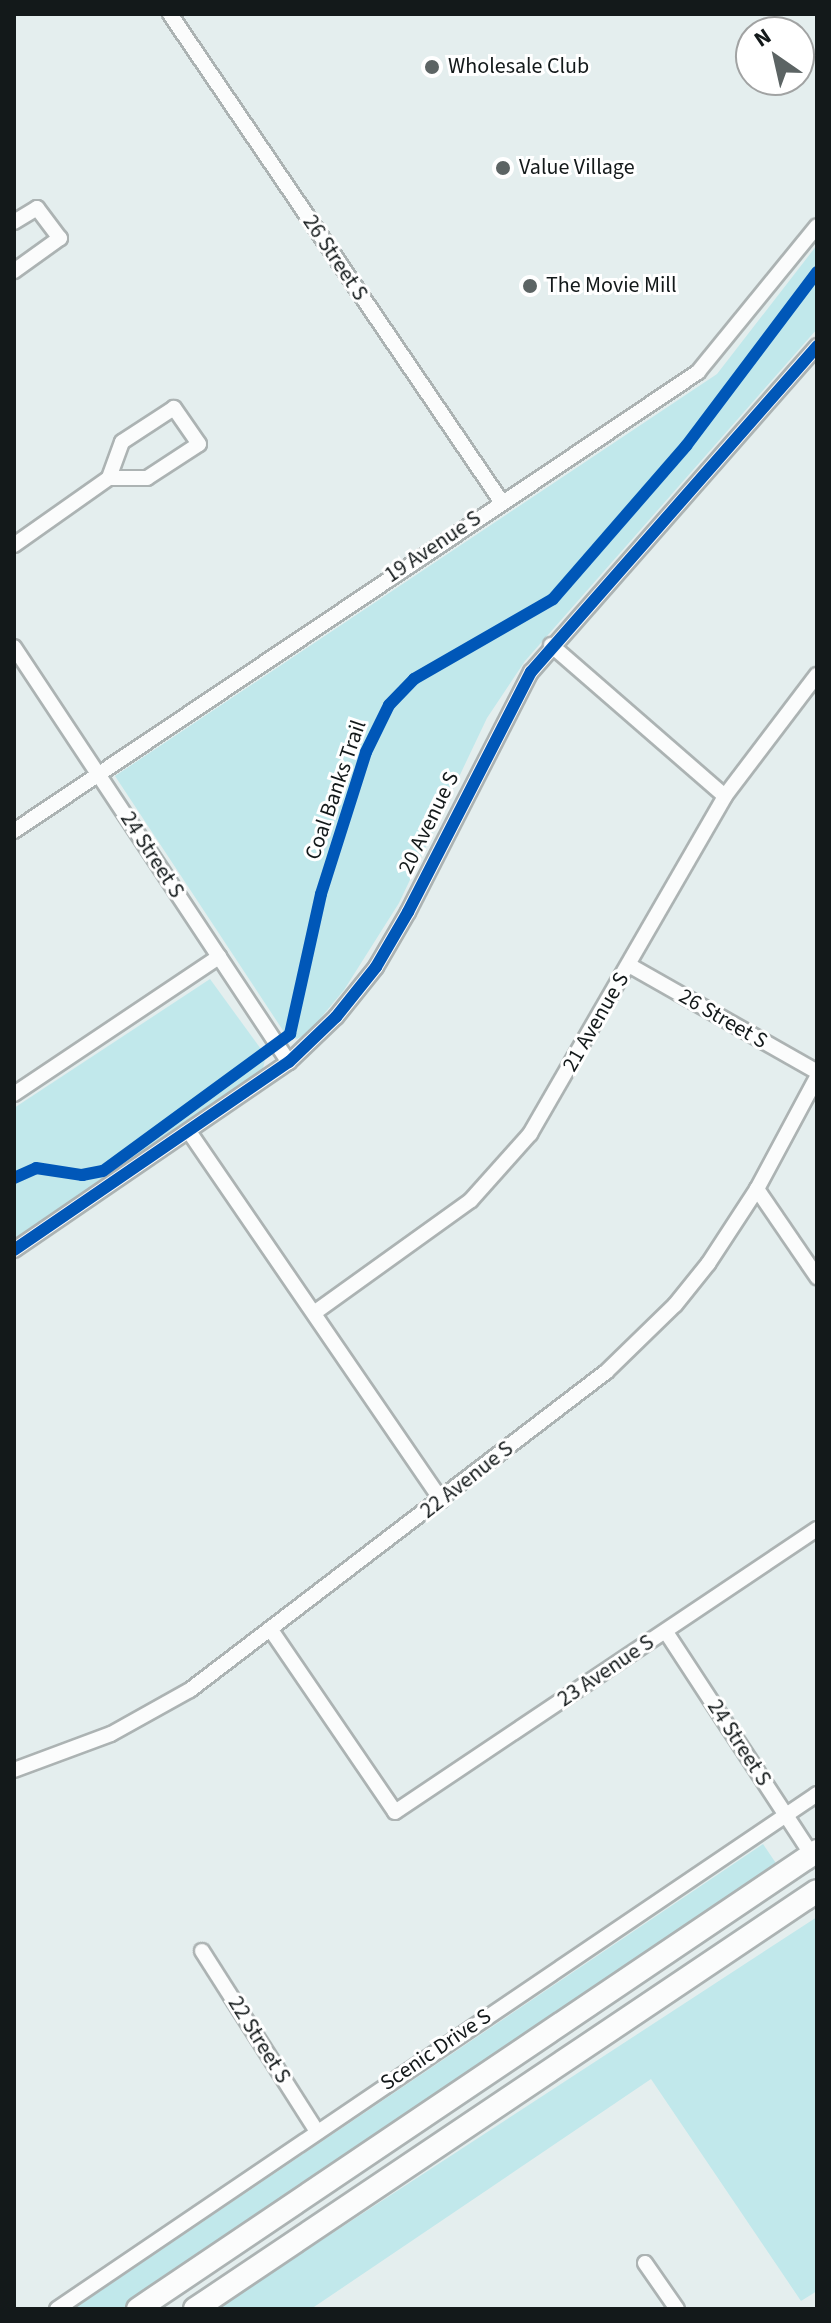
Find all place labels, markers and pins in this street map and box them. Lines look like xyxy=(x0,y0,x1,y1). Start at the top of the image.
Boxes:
place label: Wholesale Club xyxy=(448,54,589,80)
marker: Wholesale Club xyxy=(423,58,441,76)
place label: Value Village xyxy=(519,155,635,181)
marker: Value Village xyxy=(494,159,512,177)
place label: The Movie Mill xyxy=(546,273,677,299)
marker: The Movie Mill xyxy=(521,277,539,295)

